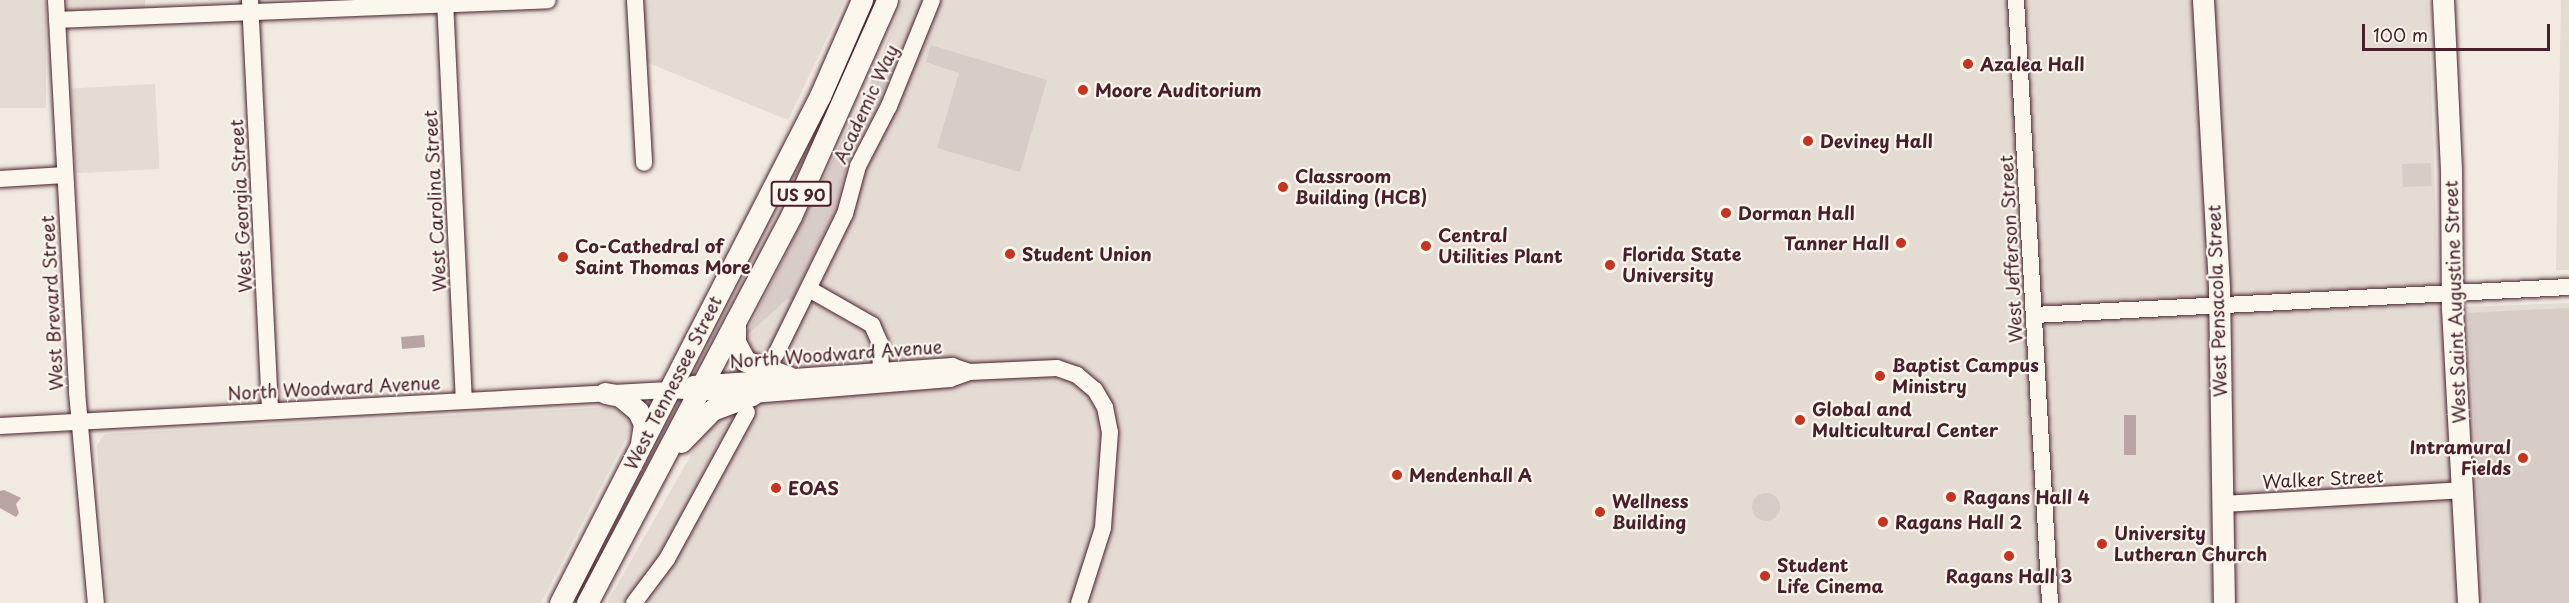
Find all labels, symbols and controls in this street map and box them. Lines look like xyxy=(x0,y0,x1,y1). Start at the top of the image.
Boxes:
scale bar xyxy=(2365,12,2552,50)
text: 100 m xyxy=(2373,21,2428,48)
street label: Academic Way xyxy=(829,41,903,167)
place label: Azalea Hall xyxy=(1980,53,2086,75)
marker: Azalea Hall xyxy=(1961,57,1975,71)
place label: Moore Auditorium xyxy=(1095,79,1262,101)
marker: Moore Auditorium xyxy=(1076,83,1090,97)
street label: West Carolina Street xyxy=(419,110,451,292)
street label: West Georgia Street xyxy=(226,117,256,295)
place label: Deviney Hall xyxy=(1820,130,1933,152)
marker: Deviney Hall xyxy=(1801,134,1815,148)
street label: West Jefferson Street xyxy=(1995,154,2027,344)
place label: Classroom Building (HCB) xyxy=(1295,166,1428,208)
street label: West Saint Augustine Street xyxy=(2440,179,2470,425)
marker: Classroom Building (HCB) xyxy=(1276,180,1290,194)
road number: US 90 xyxy=(770,181,832,207)
place label: Dorman Hall xyxy=(1738,202,1854,224)
street label: West Pensacola Street xyxy=(2203,204,2231,398)
marker: Dorman Hall xyxy=(1719,206,1733,220)
street label: West Brevard Street xyxy=(37,215,67,391)
place label: Central Utilities Plant xyxy=(1438,225,1563,268)
place label: Tanner Hall xyxy=(1783,232,1889,254)
place label: Co-Cathedral of Saint Thomas More xyxy=(575,236,752,278)
marker: Tanner Hall xyxy=(1894,236,1908,250)
marker: Central Utilities Plant xyxy=(1419,239,1433,253)
place label: Student Union xyxy=(1022,243,1152,265)
place label: Florida State University xyxy=(1622,244,1743,286)
marker: Student Union xyxy=(1003,247,1017,261)
marker: Co-Cathedral of Saint Thomas More xyxy=(556,250,570,264)
marker: Florida State University xyxy=(1603,258,1617,272)
street label: West Tennessee Street xyxy=(620,292,726,474)
street label: North Woodward Avenue xyxy=(727,336,945,372)
place label: Baptist Campus Ministry xyxy=(1892,355,2040,398)
marker: Baptist Campus Ministry xyxy=(1873,369,1887,383)
street label: North Woodward Avenue xyxy=(226,372,442,404)
place label: Global and Multicultural Center xyxy=(1812,399,1998,442)
marker: Global and Multicultural Center xyxy=(1793,413,1807,427)
place label: Intramural Fields xyxy=(2409,437,2511,480)
marker: Intramural Fields xyxy=(2516,451,2530,465)
place label: Mendenhall A xyxy=(1409,464,1532,486)
street label: Walker Street xyxy=(2261,465,2385,493)
marker: Mendenhall A xyxy=(1390,468,1404,482)
place label: EOAS xyxy=(788,477,839,499)
marker: EOAS xyxy=(769,481,783,495)
place label: Ragans Hall 4 xyxy=(1963,486,2090,508)
marker: Ragans Hall 4 xyxy=(1944,490,1958,504)
place label: Wellness Building xyxy=(1612,491,1688,534)
marker: Wellness Building xyxy=(1593,505,1607,519)
place label: Ragans Hall 2 xyxy=(1895,511,2022,533)
marker: Ragans Hall 2 xyxy=(1876,515,1890,529)
place label: University Lutheran Church xyxy=(2114,523,2267,566)
marker: University Lutheran Church xyxy=(2095,537,2109,551)
marker: Ragans Hall 3 xyxy=(2002,549,2016,563)
place label: Student Life Cinema xyxy=(1777,555,1885,598)
place label: Ragans Hall 3 xyxy=(1946,565,2072,587)
marker: Student Life Cinema xyxy=(1758,569,1772,583)

